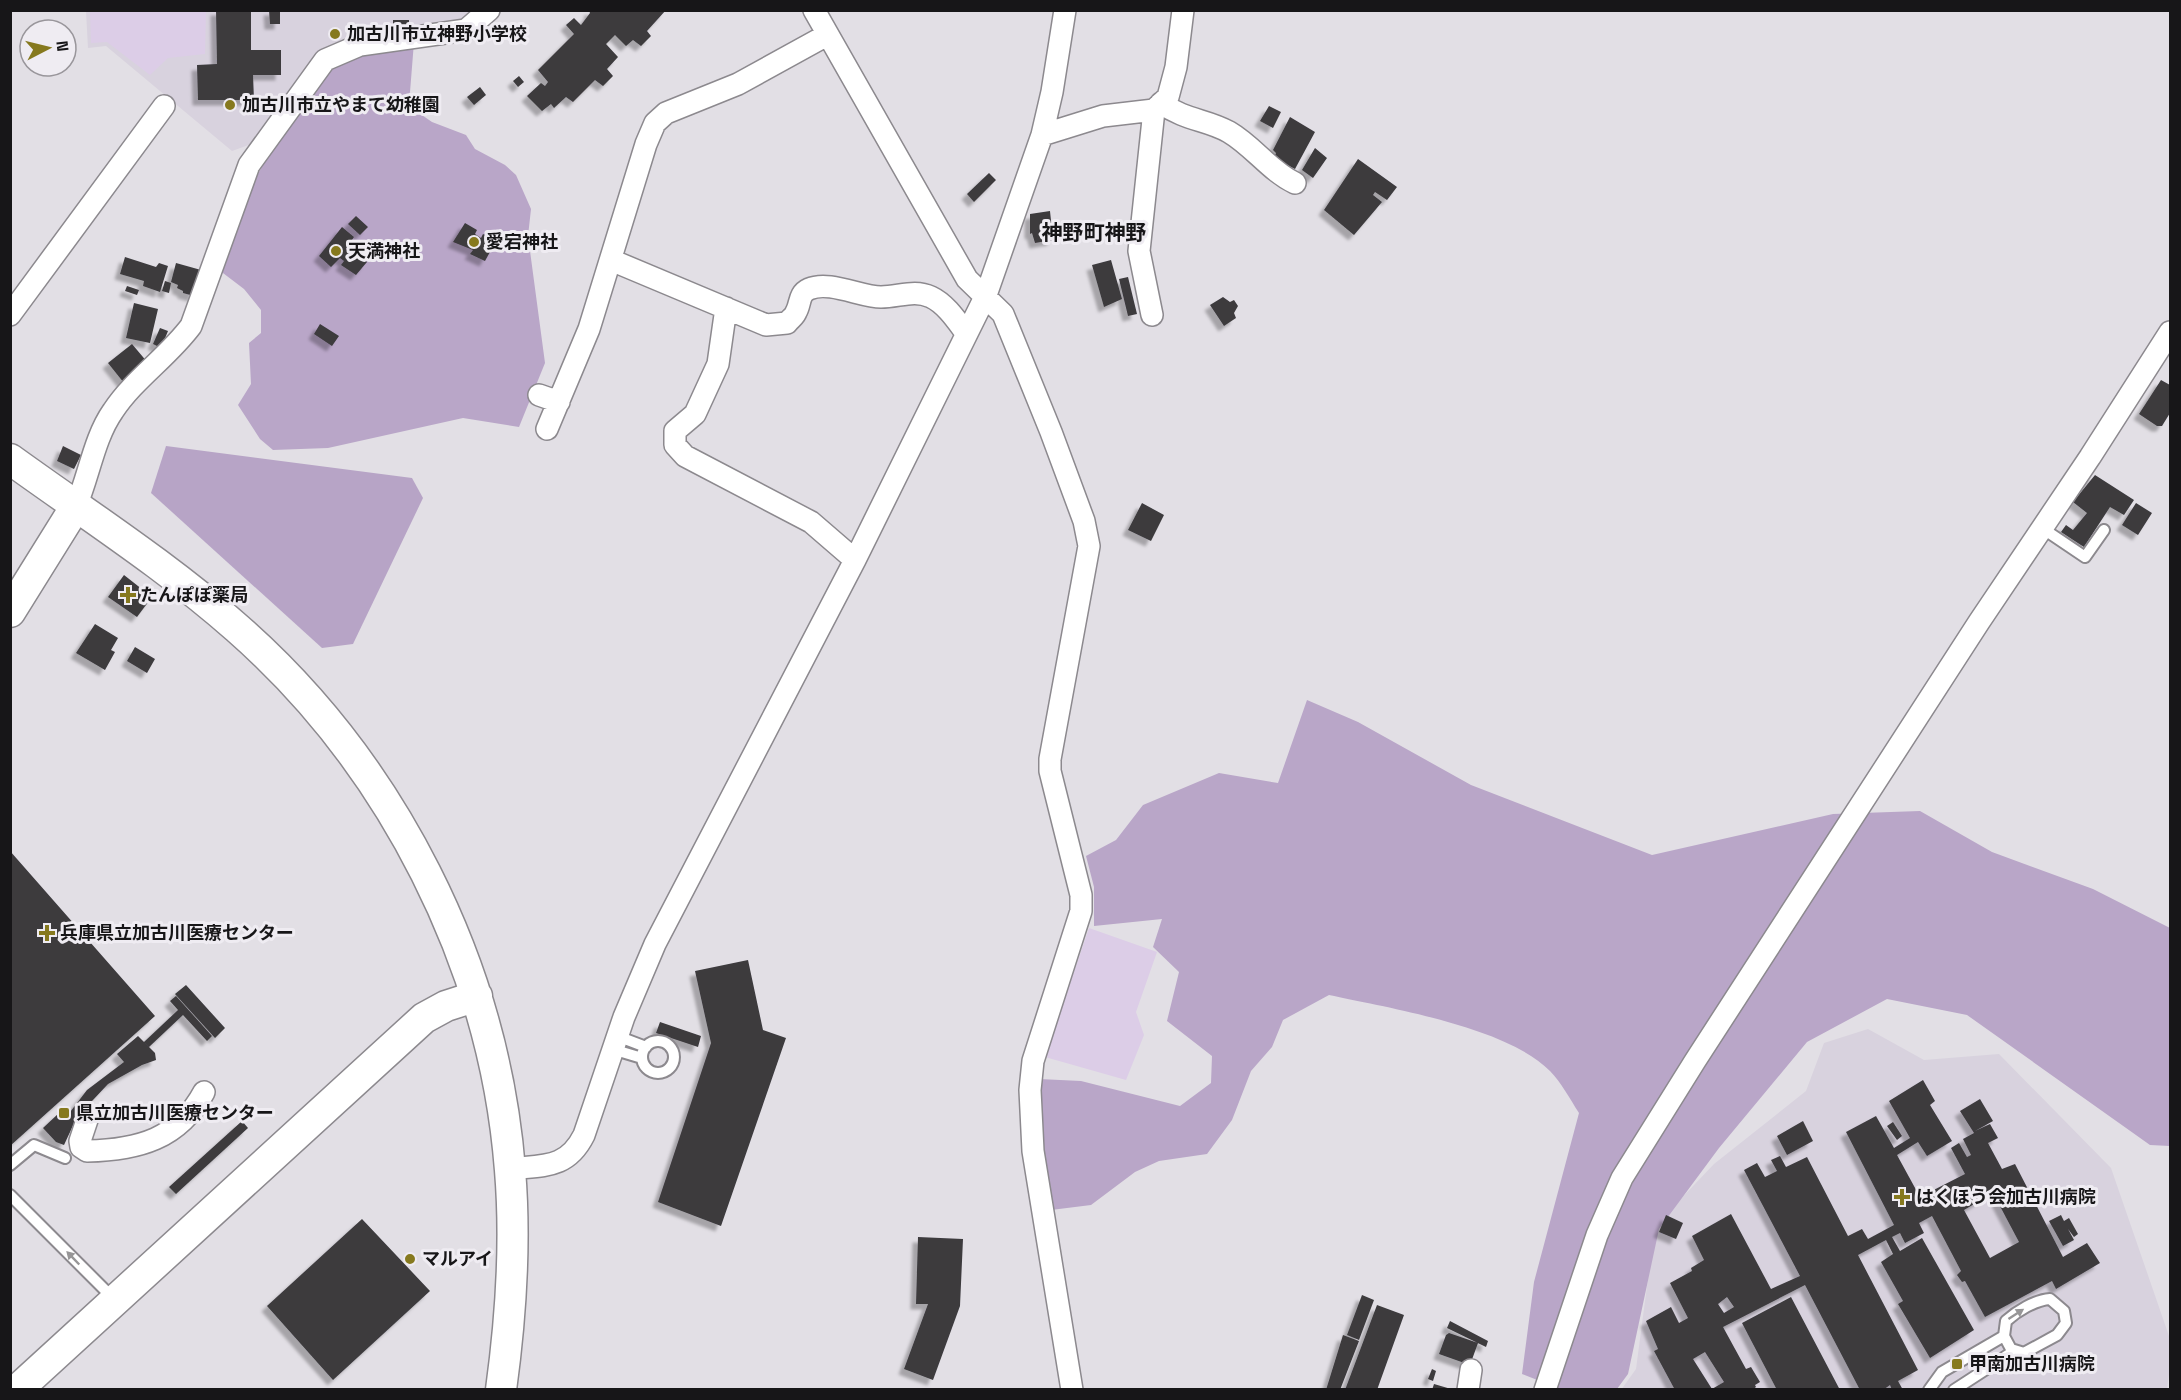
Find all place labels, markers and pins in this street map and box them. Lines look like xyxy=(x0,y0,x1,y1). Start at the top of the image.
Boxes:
place label: 加古川市立神野小学校 xyxy=(347,22,527,45)
marker: 加古川市立神野小学校 xyxy=(328,27,342,41)
place label: 加古川市立やまて幼稚園 xyxy=(242,93,440,116)
marker: 加古川市立やまて幼稚園 xyxy=(223,98,237,112)
place label: 愛宕神社 xyxy=(486,230,558,253)
marker: 愛宕神社 xyxy=(467,235,481,249)
place label: 天満神社 xyxy=(348,239,420,262)
marker: 天満神社 xyxy=(329,244,343,258)
place label: たんぽぽ薬局 xyxy=(140,583,248,606)
marker: たんぽぽ薬局 xyxy=(121,588,135,602)
place label: 兵庫県立加古川医療センター xyxy=(60,921,294,944)
marker: 兵庫県立加古川医療センター xyxy=(38,924,56,942)
place label: 県立加古川医療センター xyxy=(76,1101,274,1124)
marker: 県立加古川医療センター xyxy=(57,1106,71,1120)
place label: はくほう会加古川病院 xyxy=(1916,1185,2096,1208)
marker: はくほう会加古川病院 xyxy=(1893,1188,1911,1206)
place label: マルアイ xyxy=(422,1247,493,1270)
marker: マルアイ xyxy=(403,1252,417,1266)
place label: 甲南加古川病院 xyxy=(1969,1352,2095,1375)
marker: 甲南加古川病院 xyxy=(1950,1357,1964,1371)

